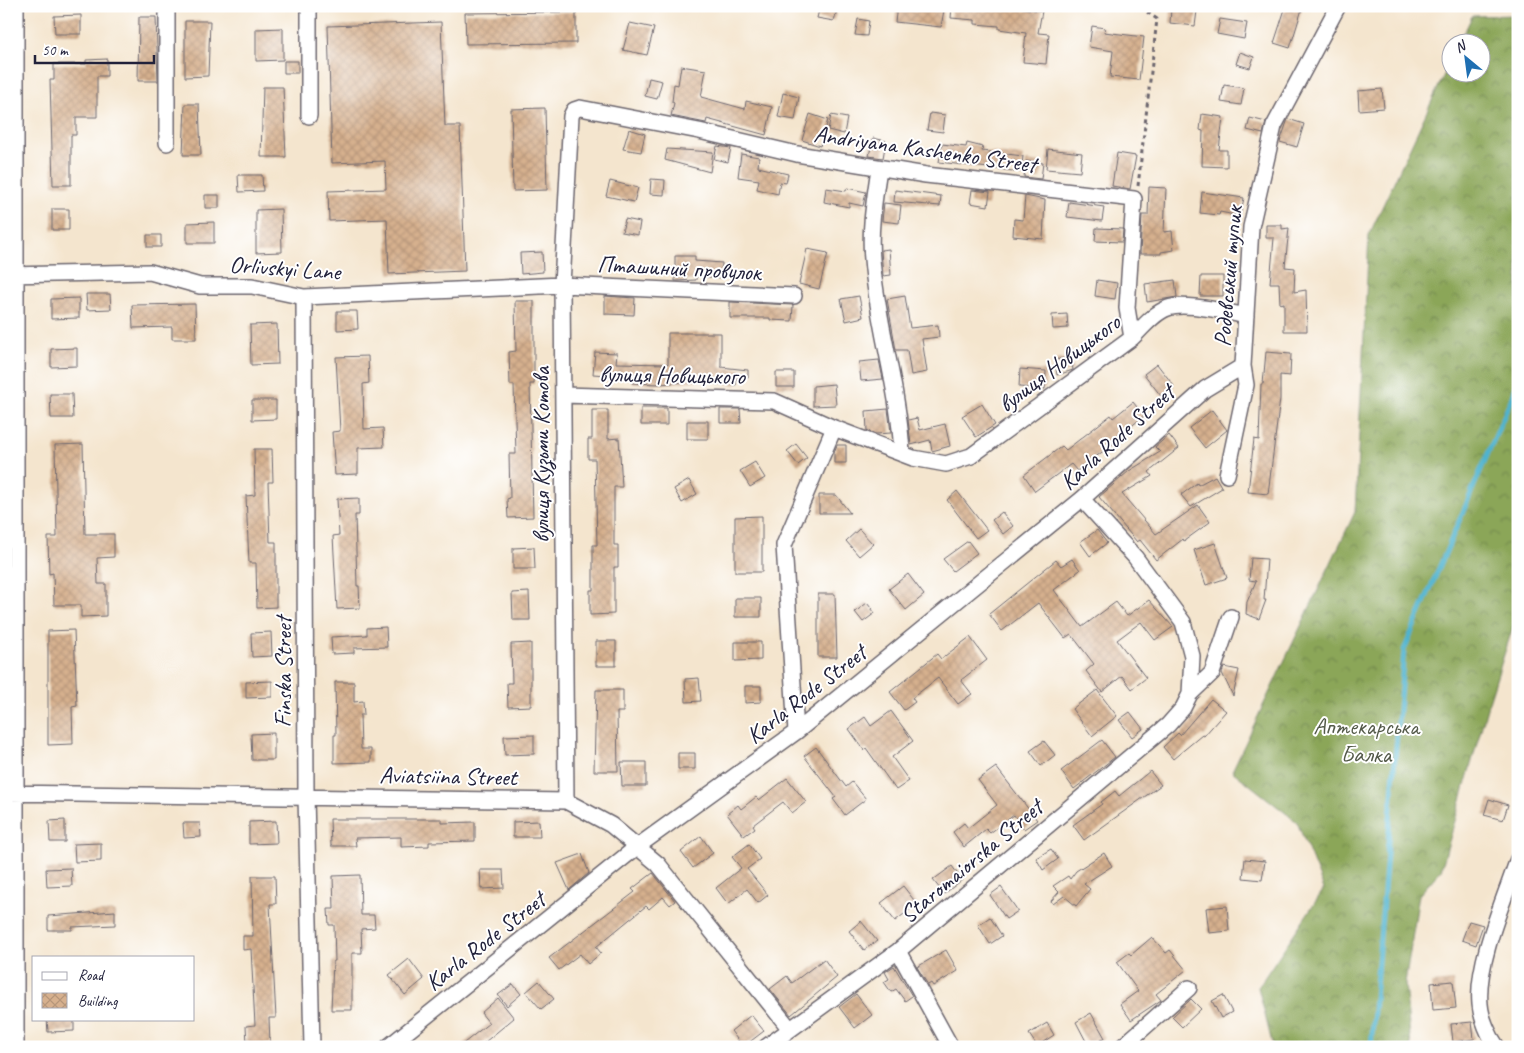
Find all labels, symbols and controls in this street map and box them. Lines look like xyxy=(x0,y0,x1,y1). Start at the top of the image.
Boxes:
scale bar xyxy=(35,32,154,64)
north arrow xyxy=(1442,32,1492,82)
text: N xyxy=(1452,36,1470,57)
text: 50 m xyxy=(42,41,69,60)
street label: Andriyana Kashenko Street xyxy=(812,119,1041,180)
street label: Родевський тупик xyxy=(1207,202,1249,348)
street label: Orlivskyi Lane xyxy=(229,249,344,287)
street label: Пташиний провулок xyxy=(597,249,764,287)
street label: вулиця Новицького xyxy=(992,306,1127,419)
street label: вулиця Новицького xyxy=(599,359,747,391)
street label: вулиця Кузьми Котова xyxy=(526,366,557,543)
street label: Karla Rode Street xyxy=(1053,376,1183,496)
street label: Finska Street xyxy=(268,613,298,728)
street label: Karla Rode Street xyxy=(740,636,875,750)
park label: Аптекарська Балка xyxy=(1313,711,1421,769)
street label: Aviatsiina Street xyxy=(379,760,519,792)
street label: Staromaiorska Street xyxy=(893,791,1051,930)
street label: Karla Rode Street xyxy=(419,883,554,997)
legend xyxy=(32,956,195,1020)
text: Road xyxy=(78,966,105,985)
text: Building xyxy=(78,992,118,1011)

